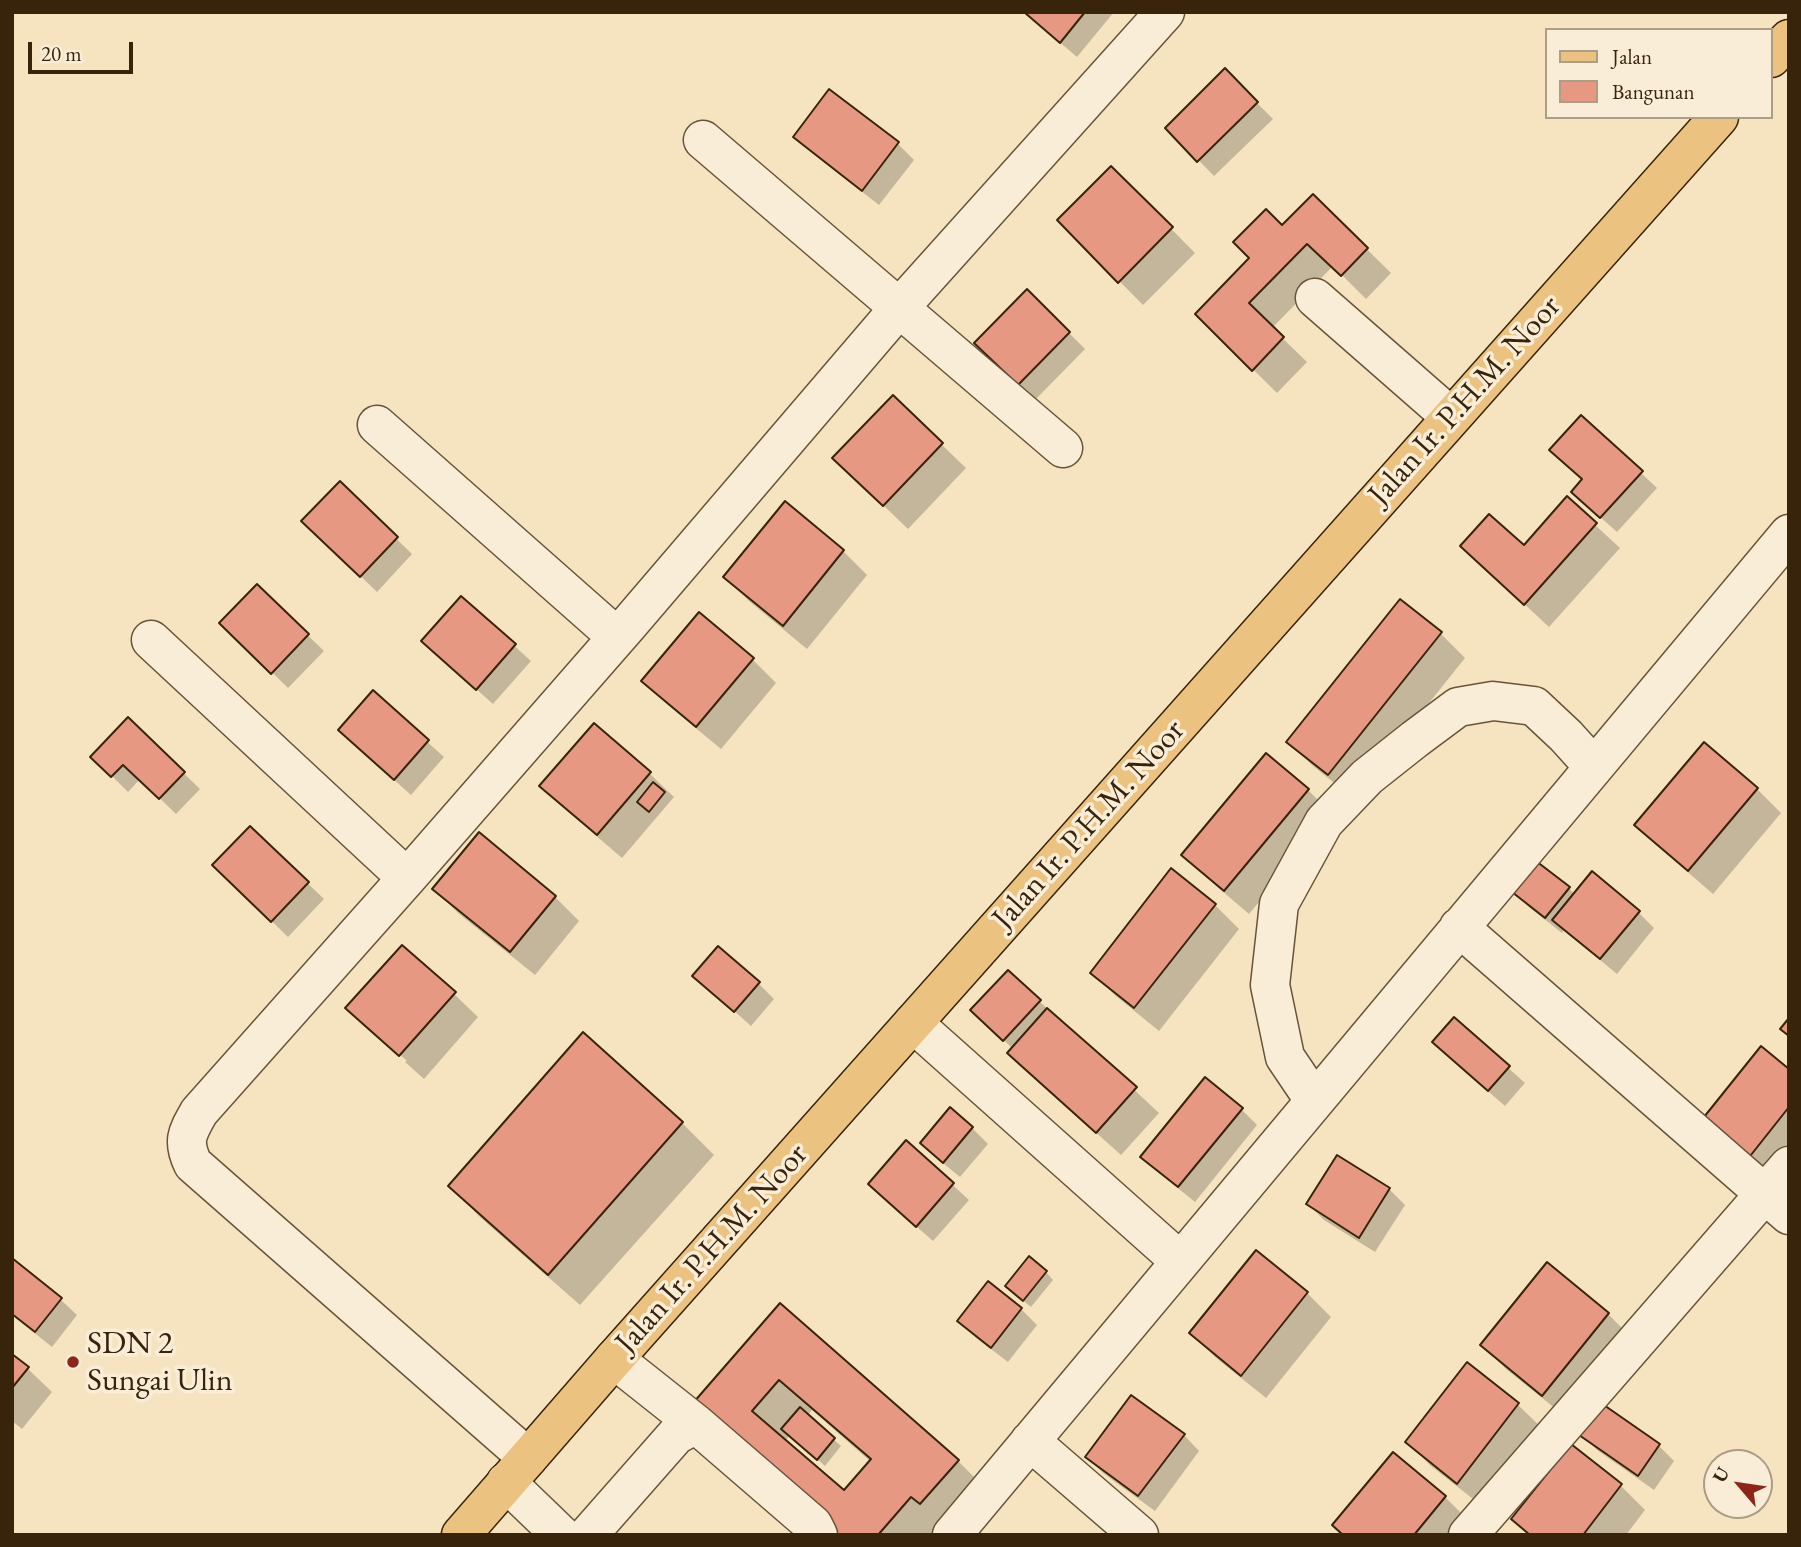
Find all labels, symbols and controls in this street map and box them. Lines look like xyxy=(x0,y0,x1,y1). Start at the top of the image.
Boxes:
scale bar xyxy=(32,28,136,72)
legend xyxy=(1546,28,1773,119)
text: 20 m xyxy=(41,40,82,67)
text: Jalan xyxy=(1612,43,1652,70)
text: Bangunan xyxy=(1612,78,1695,105)
street label: Jalan Ir. P.H.M. Noor xyxy=(1361,288,1569,514)
street label: Jalan Ir. P.H.M. Noor xyxy=(985,712,1193,938)
street label: Jalan Ir. P.H.M. Noor xyxy=(608,1136,816,1362)
place label: SDN 2 Sungai Ulin xyxy=(87,1325,233,1400)
marker: SDN 2 Sungai Ulin xyxy=(65,1354,81,1370)
north arrow xyxy=(1703,1449,1773,1519)
text: U xyxy=(1707,1462,1735,1487)

